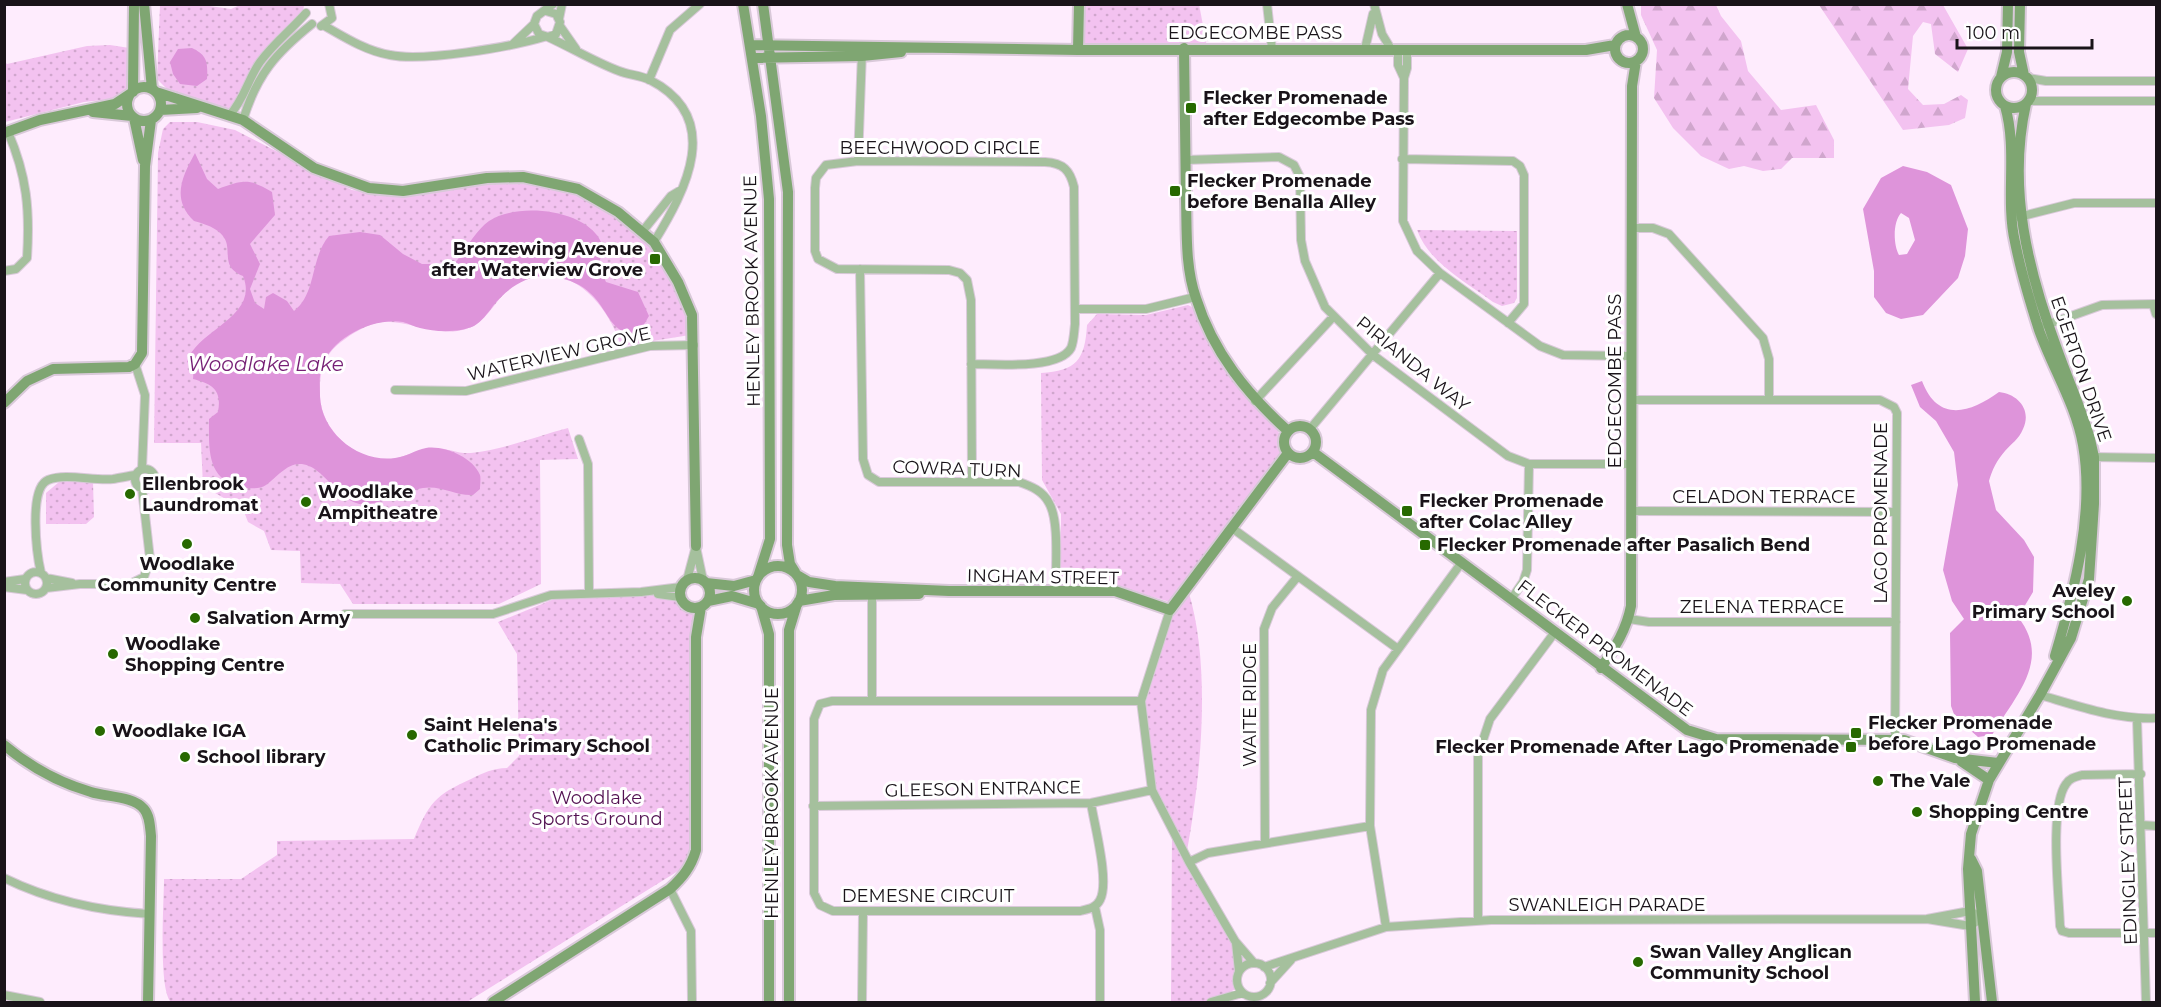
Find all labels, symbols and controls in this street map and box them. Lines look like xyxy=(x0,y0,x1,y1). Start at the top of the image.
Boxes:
scale bar xyxy=(1957,12,2092,50)
street label: EDGECOMBE PASS xyxy=(1168,22,1342,44)
text: 100 m xyxy=(1966,22,2020,44)
place label: Flecker Promenade after Edgecombe Pass xyxy=(1203,87,1415,130)
marker: Flecker Promenade after Edgecombe Pass xyxy=(1184,101,1198,115)
street label: BEECHWOOD CIRCLE xyxy=(840,137,1040,159)
place label: Flecker Promenade before Benalla Alley xyxy=(1187,170,1376,213)
street label: HENLEY BROOK AVENUE xyxy=(739,175,765,407)
marker: Flecker Promenade before Benalla Alley xyxy=(1168,184,1182,198)
place label: Bronzewing Avenue after Waterview Grove xyxy=(431,238,643,281)
marker: Bronzewing Avenue after Waterview Grove xyxy=(648,252,662,266)
street label: EGERTON DRIVE xyxy=(2046,293,2116,445)
street label: EDGECOMBE PASS xyxy=(1604,294,1626,468)
street label: PIRIANDA WAY xyxy=(1352,312,1474,417)
street label: WATERVIEW GROVE xyxy=(465,322,653,386)
water label: Woodlake Lake xyxy=(188,352,344,376)
street label: LAGO PROMENADE xyxy=(1870,422,1892,604)
street label: COWRA TURN xyxy=(892,456,1022,482)
place label: Ellenbrook Laundromat xyxy=(142,473,259,516)
place label: Woodlake Ampitheatre xyxy=(317,481,438,524)
street label: CELADON TERRACE xyxy=(1672,486,1856,508)
marker: Ellenbrook Laundromat xyxy=(123,487,137,501)
place label: Flecker Promenade after Colac Alley xyxy=(1419,490,1604,533)
marker: Woodlake Ampitheatre xyxy=(299,495,313,509)
marker: Flecker Promenade after Colac Alley xyxy=(1400,504,1414,518)
place label: Flecker Promenade after Pasalich Bend xyxy=(1437,534,1810,556)
marker: Woodlake Community Centre xyxy=(180,537,194,551)
marker: Flecker Promenade after Pasalich Bend xyxy=(1418,538,1432,552)
place label: Woodlake Community Centre xyxy=(97,553,277,596)
street label: INGHAM STREET xyxy=(967,565,1120,589)
street label: FLECKER PROMENADE xyxy=(1513,575,1697,721)
place label: Aveley Primary School xyxy=(1972,580,2115,623)
marker: Aveley Primary School xyxy=(2120,594,2134,608)
street label: ZELENA TERRACE xyxy=(1680,596,1844,618)
place label: Salvation Army xyxy=(207,607,350,629)
marker: Salvation Army xyxy=(188,611,202,625)
place label: Woodlake Shopping Centre xyxy=(125,633,285,676)
street label: WAITE RIDGE xyxy=(1239,643,1261,767)
marker: Woodlake Shopping Centre xyxy=(106,647,120,661)
street label: HENLEY BROOK AVENUE xyxy=(761,687,783,919)
place label: Flecker Promenade before Lago Promenade xyxy=(1868,712,2096,755)
place label: Saint Helena's Catholic Primary School xyxy=(424,714,650,757)
place label: Woodlake IGA xyxy=(112,720,246,742)
marker: Woodlake IGA xyxy=(93,724,107,738)
marker: Flecker Promenade before Lago Promenade xyxy=(1849,726,1863,740)
marker: Saint Helena's Catholic Primary School xyxy=(405,728,419,742)
place label: Flecker Promenade After Lago Promenade xyxy=(1435,736,1839,758)
marker: Flecker Promenade After Lago Promenade xyxy=(1844,740,1858,754)
place label: School library xyxy=(197,746,326,768)
marker: School library xyxy=(178,750,192,764)
place label: The Vale xyxy=(1890,770,1970,792)
marker: The Vale xyxy=(1871,774,1885,788)
street label: GLEESON ENTRANCE xyxy=(885,776,1081,802)
street label: EDINGLEY STREET xyxy=(2114,776,2142,945)
park label: Woodlake Sports Ground xyxy=(531,787,663,830)
place label: Shopping Centre xyxy=(1929,801,2089,823)
marker: Shopping Centre xyxy=(1910,805,1924,819)
street label: DEMESNE CIRCUIT xyxy=(842,885,1015,907)
street label: SWANLEIGH PARADE xyxy=(1508,894,1706,916)
place label: Swan Valley Anglican Community School xyxy=(1650,941,1852,984)
marker: Swan Valley Anglican Community School xyxy=(1631,955,1645,969)

